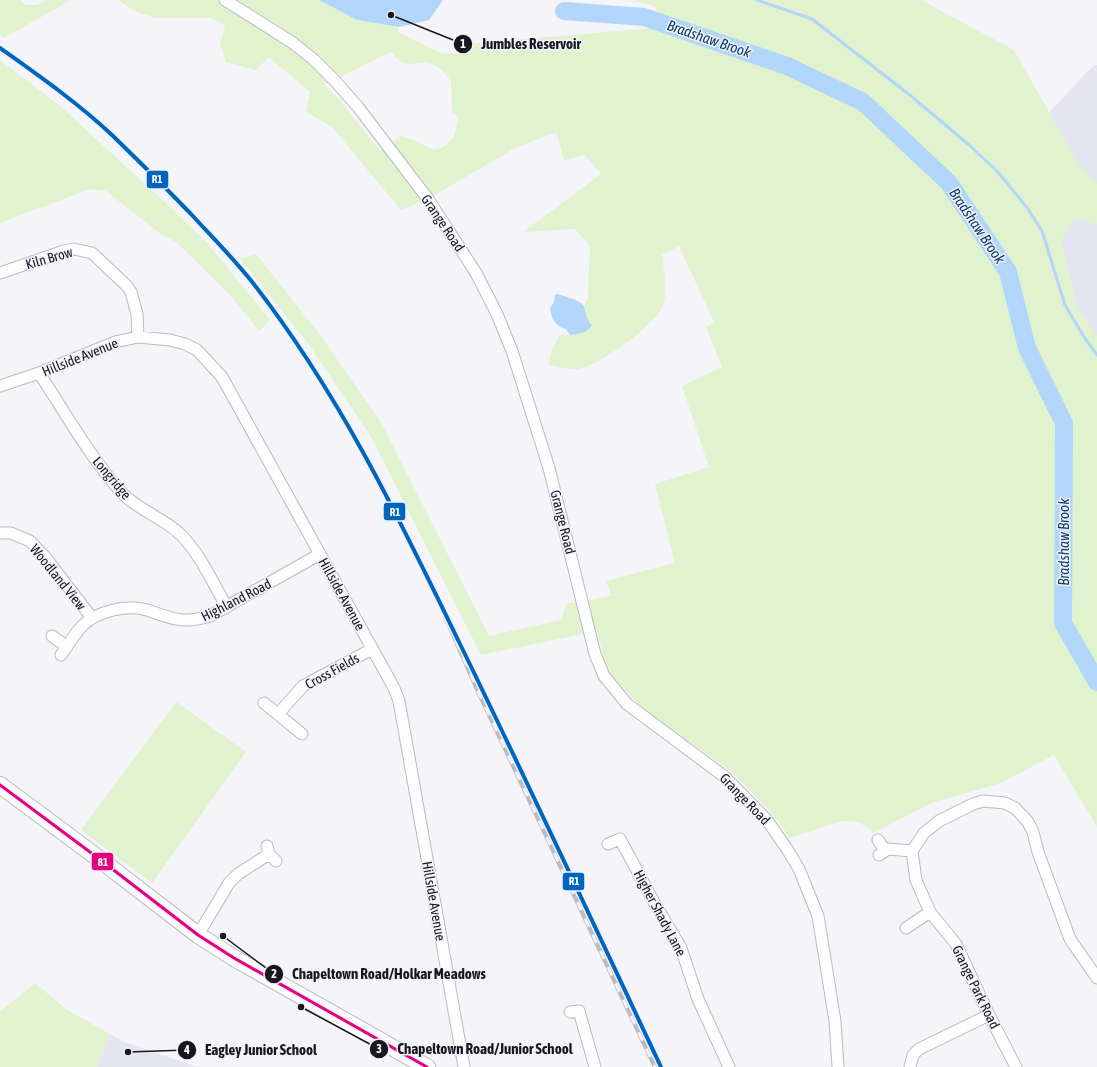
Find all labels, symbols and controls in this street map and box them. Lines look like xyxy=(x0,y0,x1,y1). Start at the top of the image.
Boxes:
water label: Bradshaw Brook xyxy=(665,16,754,61)
callout: Jumbles Reservoir xyxy=(453,30,589,57)
text: Jumbles Reservoir xyxy=(480,35,581,52)
text: 1 xyxy=(460,37,466,51)
line badge: R1 xyxy=(146,170,169,189)
text: R1 xyxy=(152,173,162,185)
water label: Bradshaw Brook xyxy=(946,185,1009,267)
street label: Grange Road xyxy=(418,191,468,255)
street label: Kiln Brow xyxy=(24,244,75,272)
street label: Hillside Avenue xyxy=(40,334,120,380)
street label: Longridge xyxy=(90,453,134,503)
street label: Grange Road xyxy=(547,488,579,556)
water label: Bradshaw Brook xyxy=(1055,498,1072,586)
line badge: R1 xyxy=(383,502,406,521)
text: R1 xyxy=(390,506,400,518)
street label: Woodland View xyxy=(27,541,90,614)
street label: Hillside Avenue xyxy=(315,555,369,633)
street label: Highland Road xyxy=(198,576,274,624)
street label: Cross Fields xyxy=(302,650,362,692)
street label: Grange Road xyxy=(717,770,773,828)
line badge: 81 xyxy=(91,852,114,871)
text: 81 xyxy=(98,856,108,868)
street label: Hillside Avenue xyxy=(419,860,449,942)
street label: Higher Shady Lane xyxy=(631,867,689,959)
line badge: R1 xyxy=(562,872,585,891)
text: R1 xyxy=(569,875,579,887)
street label: Grange Park Road xyxy=(949,943,1003,1031)
callout: Chapeltown Road/Holkar Meadows xyxy=(264,960,494,987)
text: Chapeltown Road/Holkar Meadows xyxy=(292,965,487,982)
text: 2 xyxy=(271,967,277,981)
callout: Chapeltown Road/Junior School xyxy=(369,1035,580,1062)
callout: Eagley Junior School xyxy=(177,1036,325,1063)
text: Chapeltown Road/Junior School xyxy=(397,1040,574,1057)
text: Eagley Junior School xyxy=(205,1041,318,1058)
text: 3 xyxy=(376,1042,382,1056)
text: 4 xyxy=(183,1043,190,1057)

